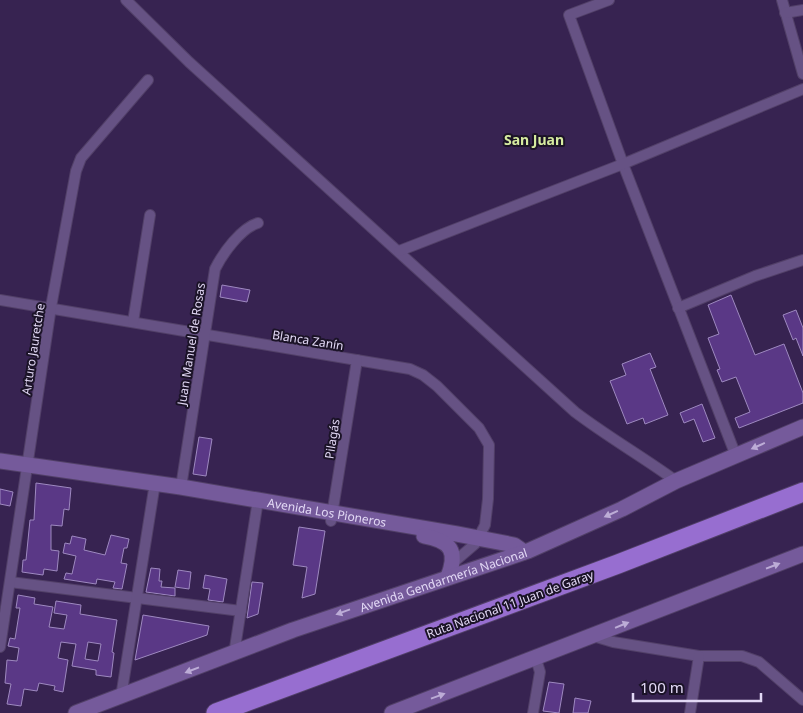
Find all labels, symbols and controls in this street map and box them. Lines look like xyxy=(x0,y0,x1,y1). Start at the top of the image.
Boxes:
district label: San Juan xyxy=(504,130,564,149)
street label: Juan Manuel de Rosas xyxy=(173,281,209,407)
street label: Arturo Jauretche xyxy=(17,302,49,396)
street label: Blanca Zanín xyxy=(271,326,345,354)
street label: Pilagás xyxy=(320,418,344,460)
one-way arrow xyxy=(751,443,765,451)
street label: Avenida Los Pioneros xyxy=(266,493,388,530)
one-way arrow xyxy=(604,511,618,519)
street label: Avenida Gendarmería Nacional xyxy=(357,543,529,615)
one-way arrow xyxy=(766,561,781,569)
street label: Ruta Nacional 11 Juan de Garay xyxy=(424,566,597,642)
one-way arrow xyxy=(336,609,351,616)
one-way arrow xyxy=(615,620,629,628)
one-way arrow xyxy=(184,666,199,674)
scale bar xyxy=(633,670,760,702)
text: 100 m xyxy=(640,677,684,697)
one-way arrow xyxy=(431,692,446,700)

